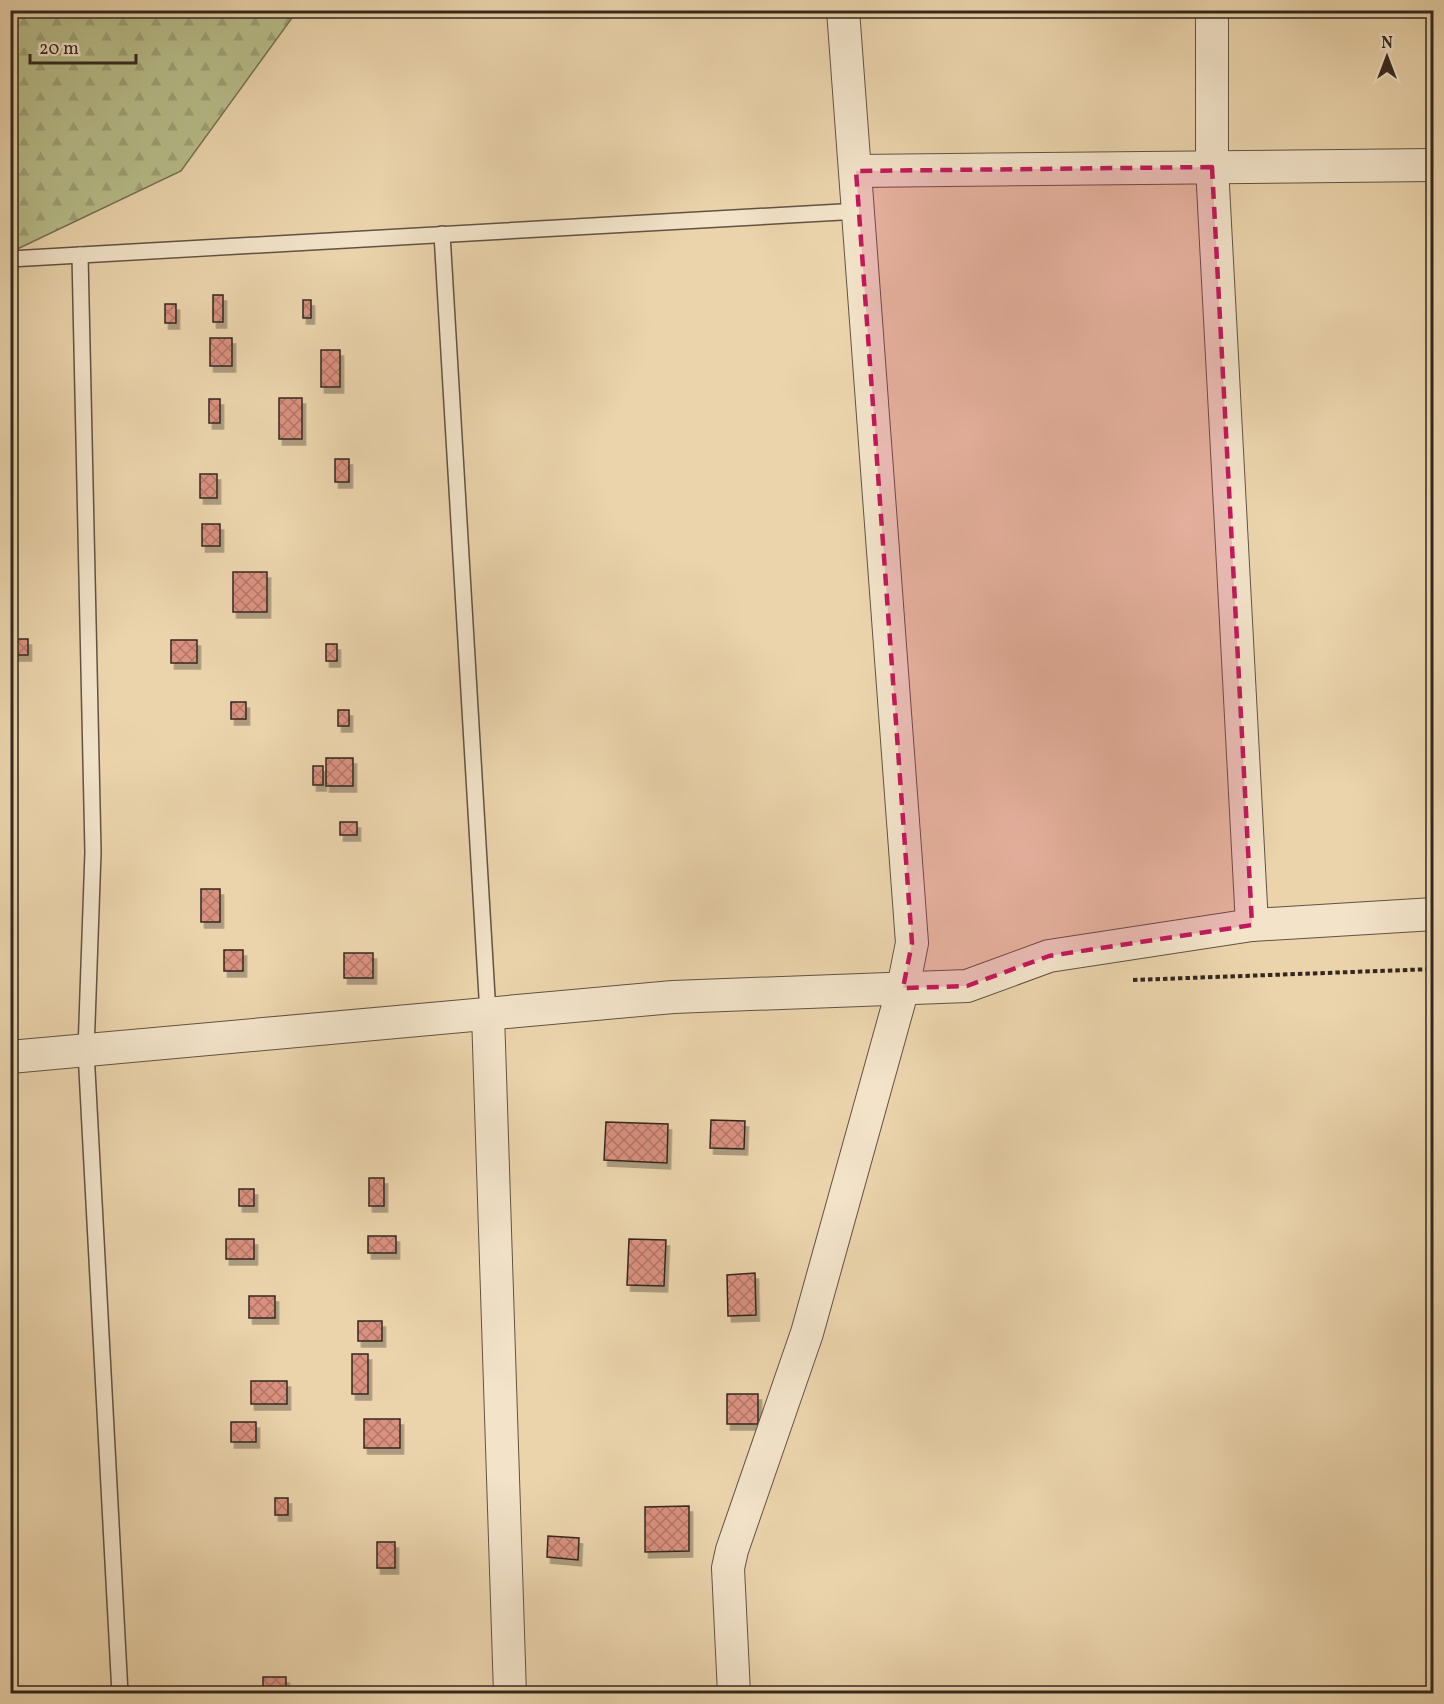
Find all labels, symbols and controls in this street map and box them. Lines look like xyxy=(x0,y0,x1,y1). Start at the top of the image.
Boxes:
scale bar xyxy=(30,27,136,65)
north arrow xyxy=(1357,27,1417,87)
text: N xyxy=(1381,33,1393,55)
text: 20 m xyxy=(39,37,79,62)

